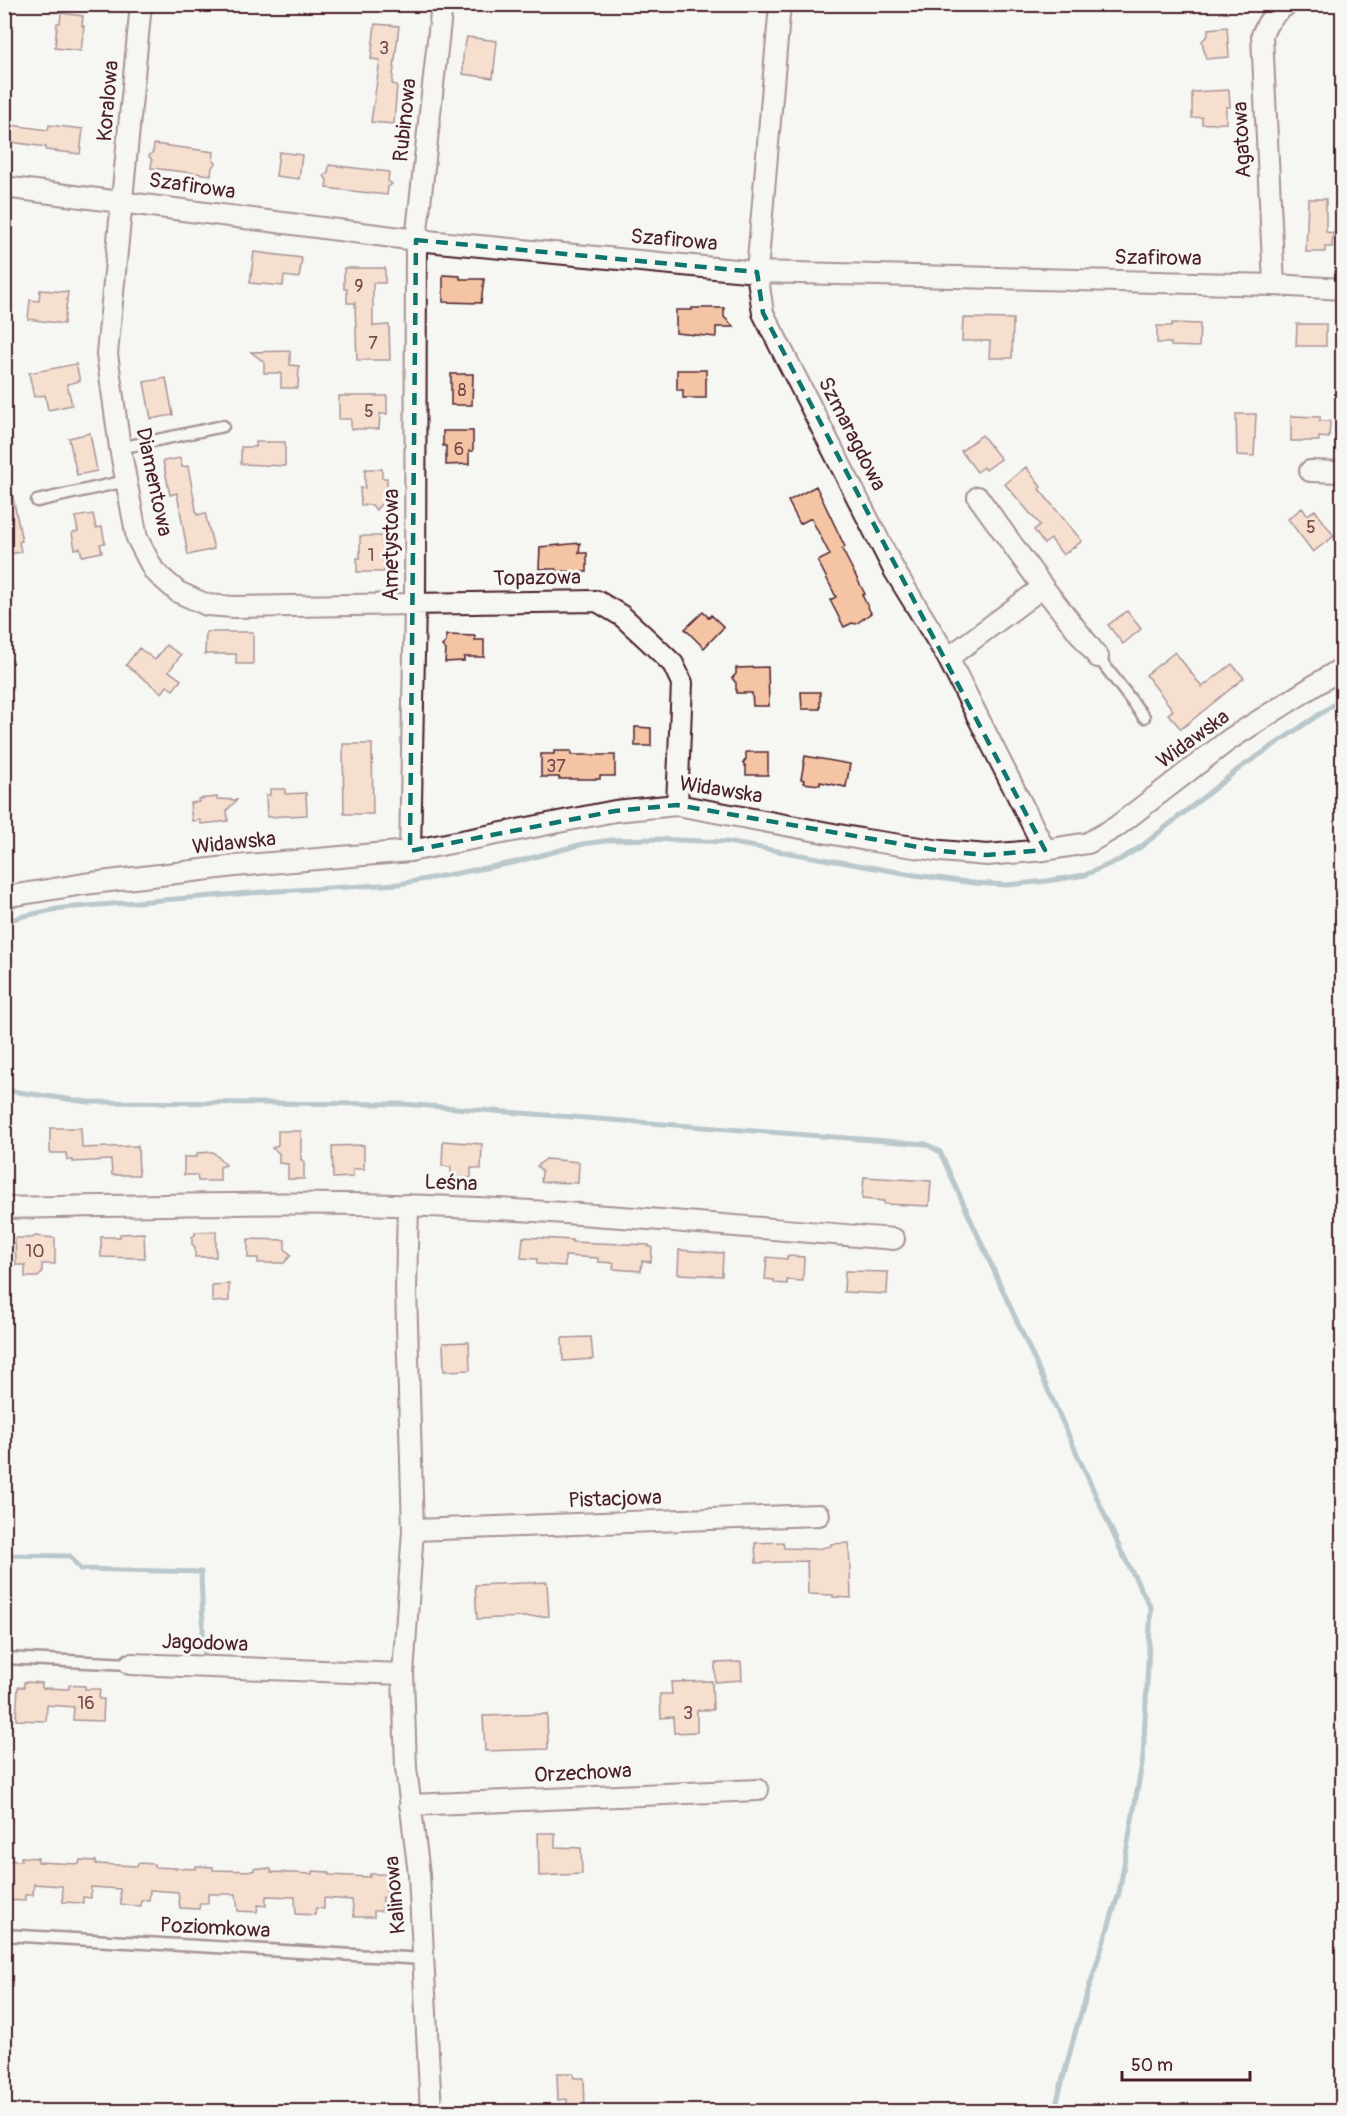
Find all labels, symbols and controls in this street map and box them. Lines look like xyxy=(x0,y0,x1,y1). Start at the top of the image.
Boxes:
house number: 3 xyxy=(379,37,389,60)
street label: Koralowa xyxy=(91,59,125,143)
street label: Rubinowa xyxy=(387,77,423,163)
street label: Agatowa xyxy=(1227,101,1257,179)
street label: Szafirowa xyxy=(147,167,237,205)
street label: Szafirowa xyxy=(629,223,719,257)
street label: Szafirowa xyxy=(1114,244,1202,272)
house number: 9 xyxy=(354,275,364,298)
house number: 7 xyxy=(368,332,378,355)
street label: Szmaragdowa xyxy=(812,372,892,496)
house number: 8 xyxy=(457,379,467,402)
house number: 5 xyxy=(364,400,374,423)
street label: Diamentowa xyxy=(129,425,179,539)
house number: 6 xyxy=(454,438,464,461)
street label: Ametystowa xyxy=(378,489,405,601)
house number: 5 xyxy=(1306,516,1316,539)
house number: 1 xyxy=(367,544,375,567)
street label: Topazowa xyxy=(493,564,581,592)
street label: Widawska xyxy=(1151,703,1235,775)
house number: 37 xyxy=(546,755,566,778)
street label: Widawska xyxy=(677,770,765,810)
street label: Widawska xyxy=(191,825,277,861)
street label: Leśna xyxy=(424,1169,478,1197)
house number: 10 xyxy=(25,1240,45,1263)
street label: Pistacjowa xyxy=(568,1484,662,1514)
street label: Jagodowa xyxy=(161,1628,249,1658)
house number: 16 xyxy=(77,1692,95,1715)
house number: 3 xyxy=(683,1702,693,1725)
street label: Orzechowa xyxy=(534,1757,632,1789)
street label: Kalinowa xyxy=(378,1855,412,1935)
street label: Poziomkowa xyxy=(159,1912,271,1944)
scale bar xyxy=(1122,2044,1250,2082)
text: 50 m xyxy=(1131,2054,1173,2077)

